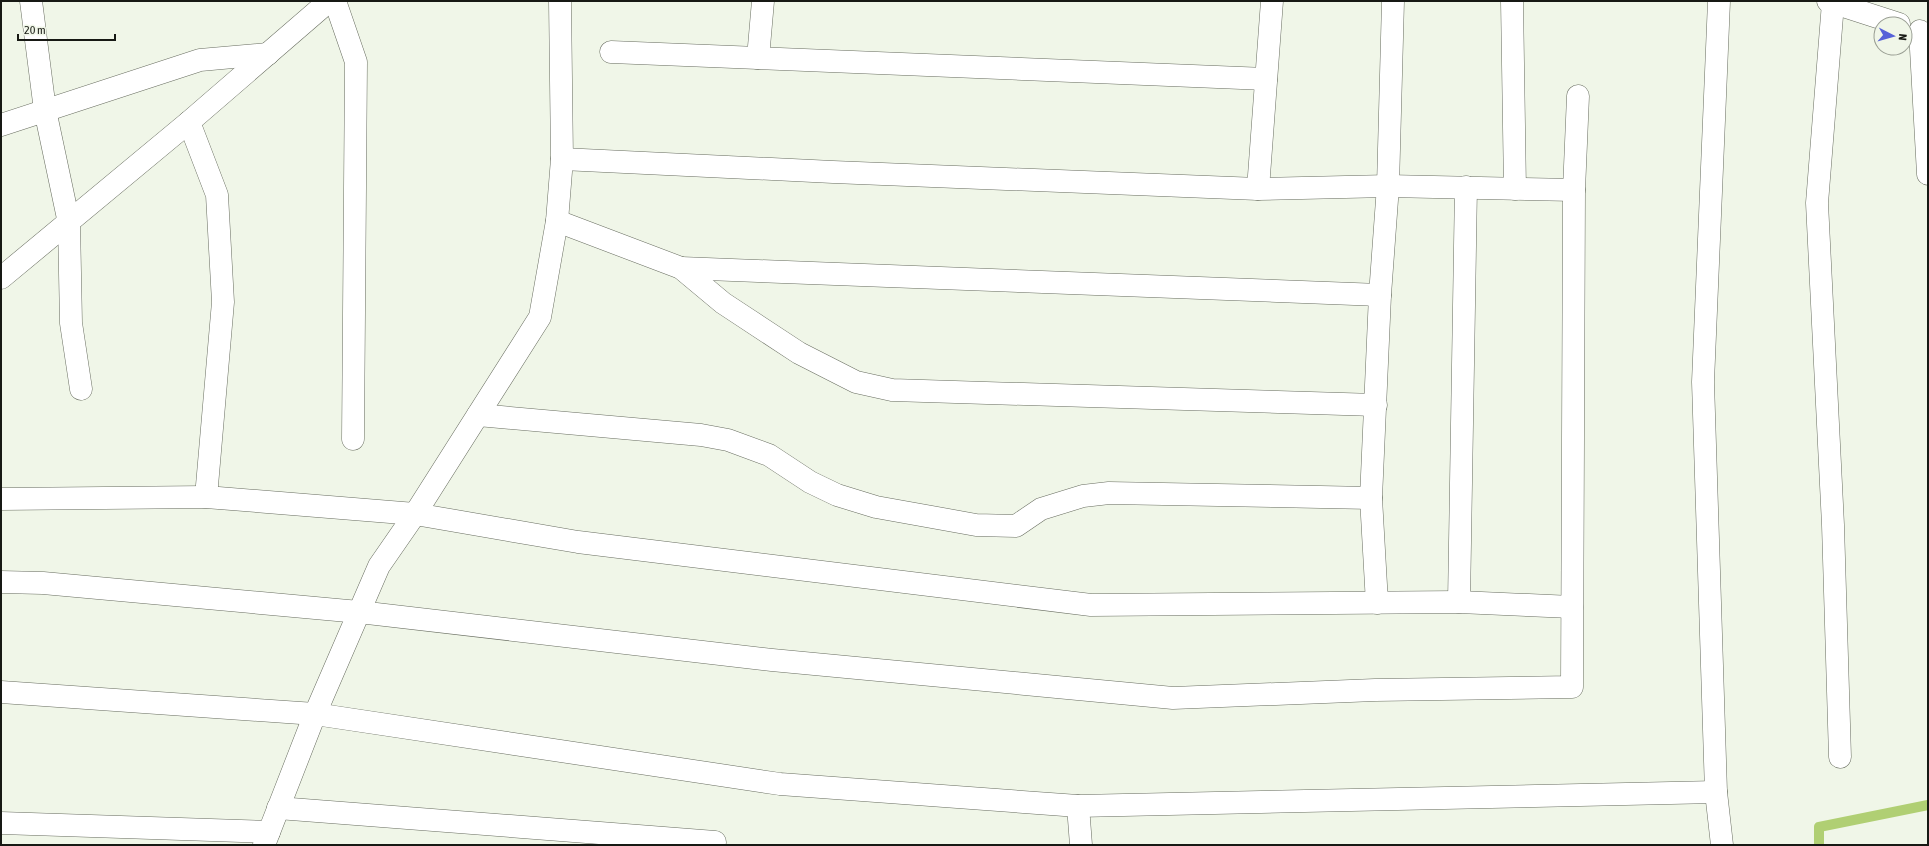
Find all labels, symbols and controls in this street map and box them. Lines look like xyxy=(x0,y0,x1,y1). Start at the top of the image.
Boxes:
scale bar xyxy=(18,16,115,42)
north arrow xyxy=(1873,16,1913,56)
text: 20 m xyxy=(24,23,46,37)
text: N xyxy=(1897,33,1909,41)

